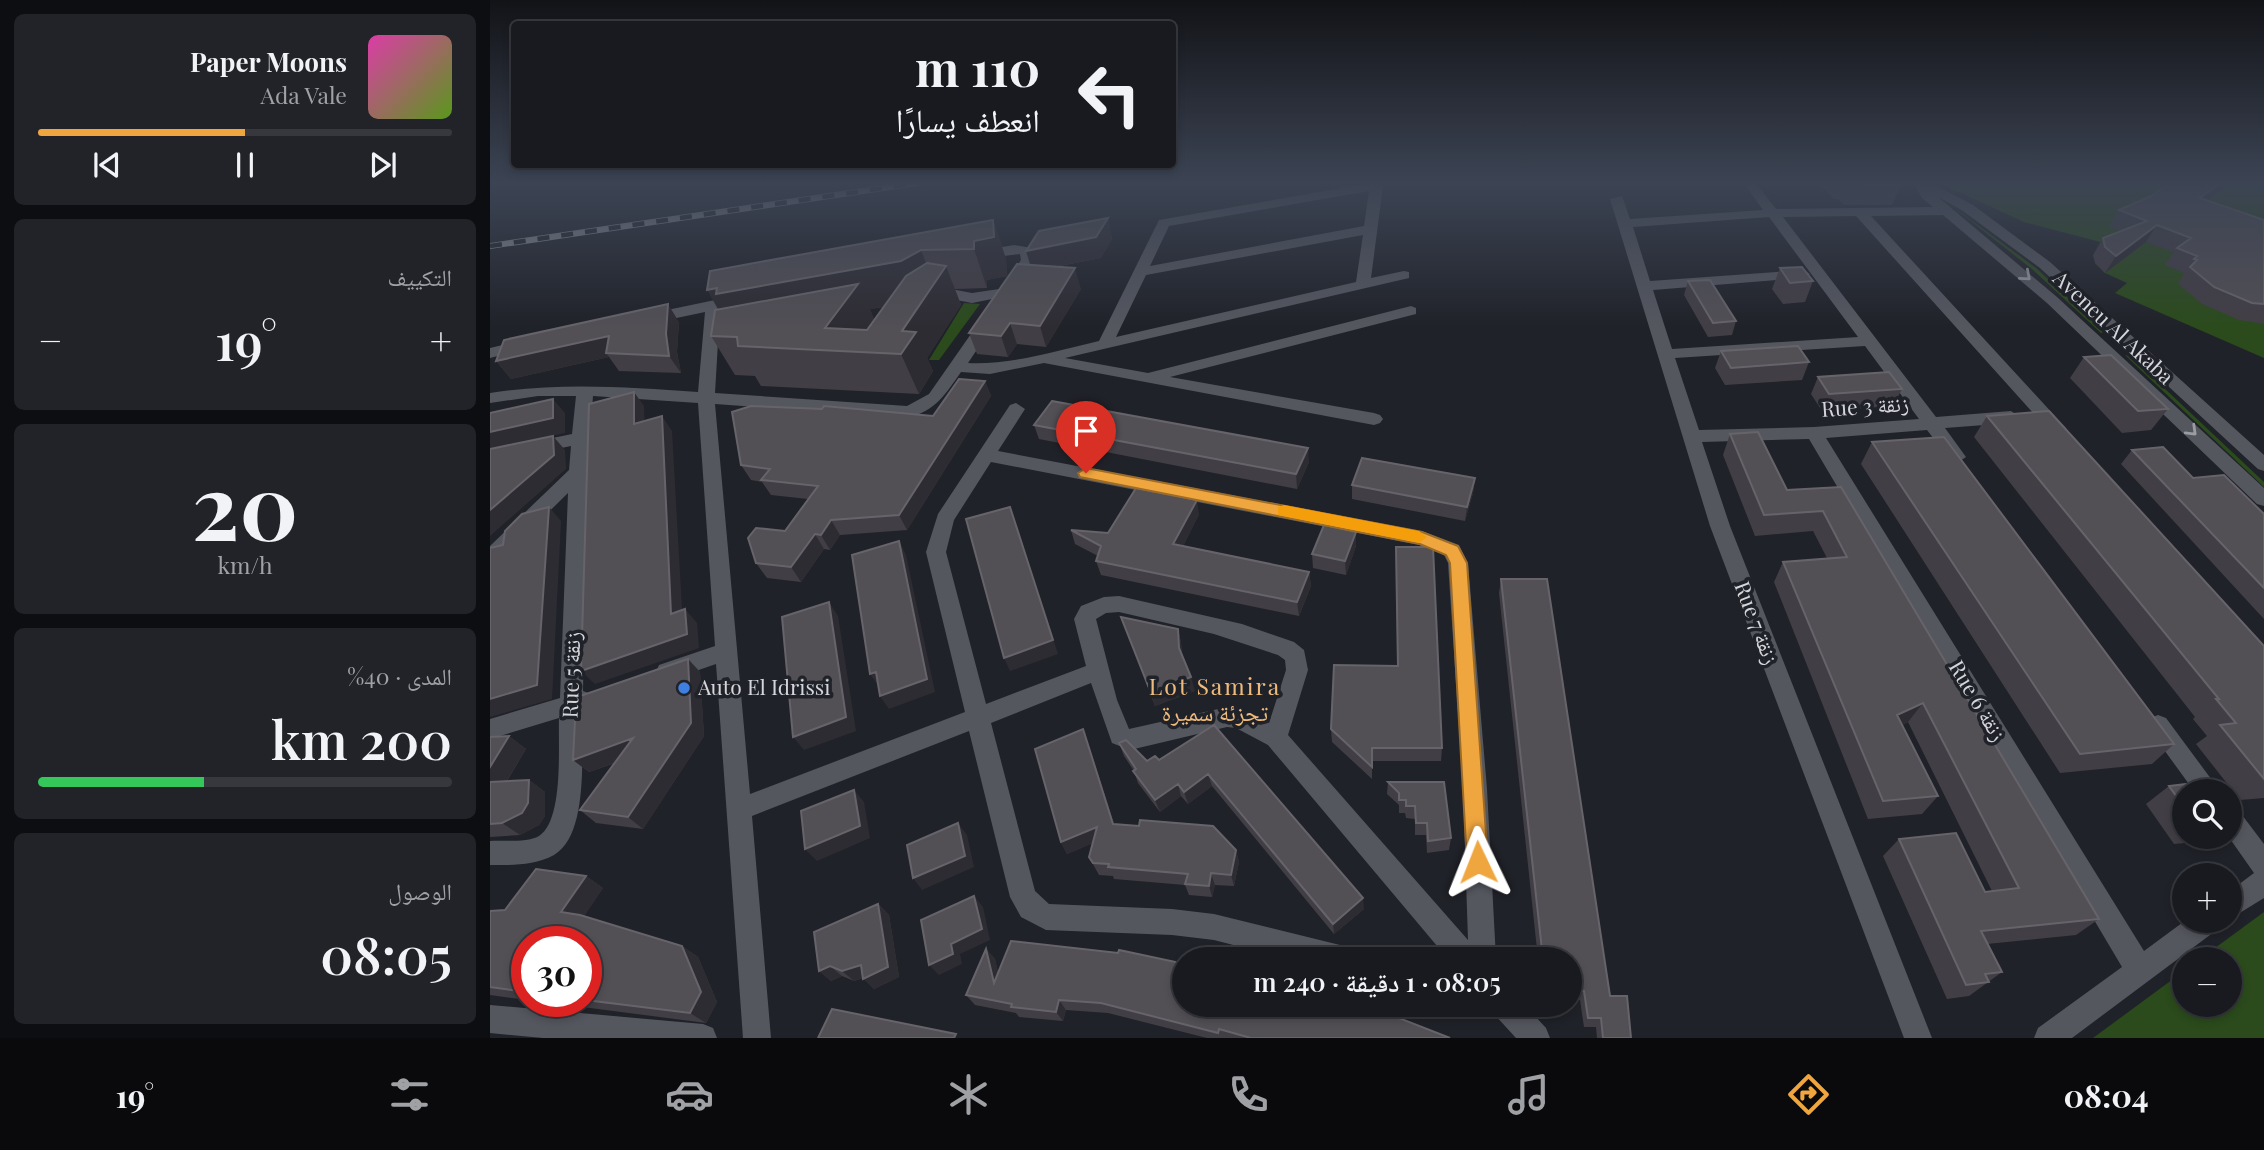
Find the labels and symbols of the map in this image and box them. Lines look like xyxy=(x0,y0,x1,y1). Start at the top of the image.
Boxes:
street label: Aveneu Al Akaba xyxy=(2047,263,2181,390)
one-way arrow xyxy=(2017,268,2030,280)
street label: Rue 3 زنقة xyxy=(1820,388,1910,422)
pin xyxy=(1056,401,1116,473)
one-way arrow xyxy=(2184,422,2197,435)
street label: Rue 7 زنقة xyxy=(1729,577,1786,668)
street label: Rue 5 زنقة xyxy=(554,631,586,719)
street label: Rue 6 زنقة xyxy=(1944,655,2014,745)
district label: Lot Samira تجزئة سميرة xyxy=(1149,670,1281,727)
place label: Auto El Idrissi xyxy=(697,672,830,700)
marker: Auto El Idrissi xyxy=(676,680,692,696)
position arrow xyxy=(1441,825,1515,899)
speed limit sign: 30 xyxy=(511,926,602,1017)

